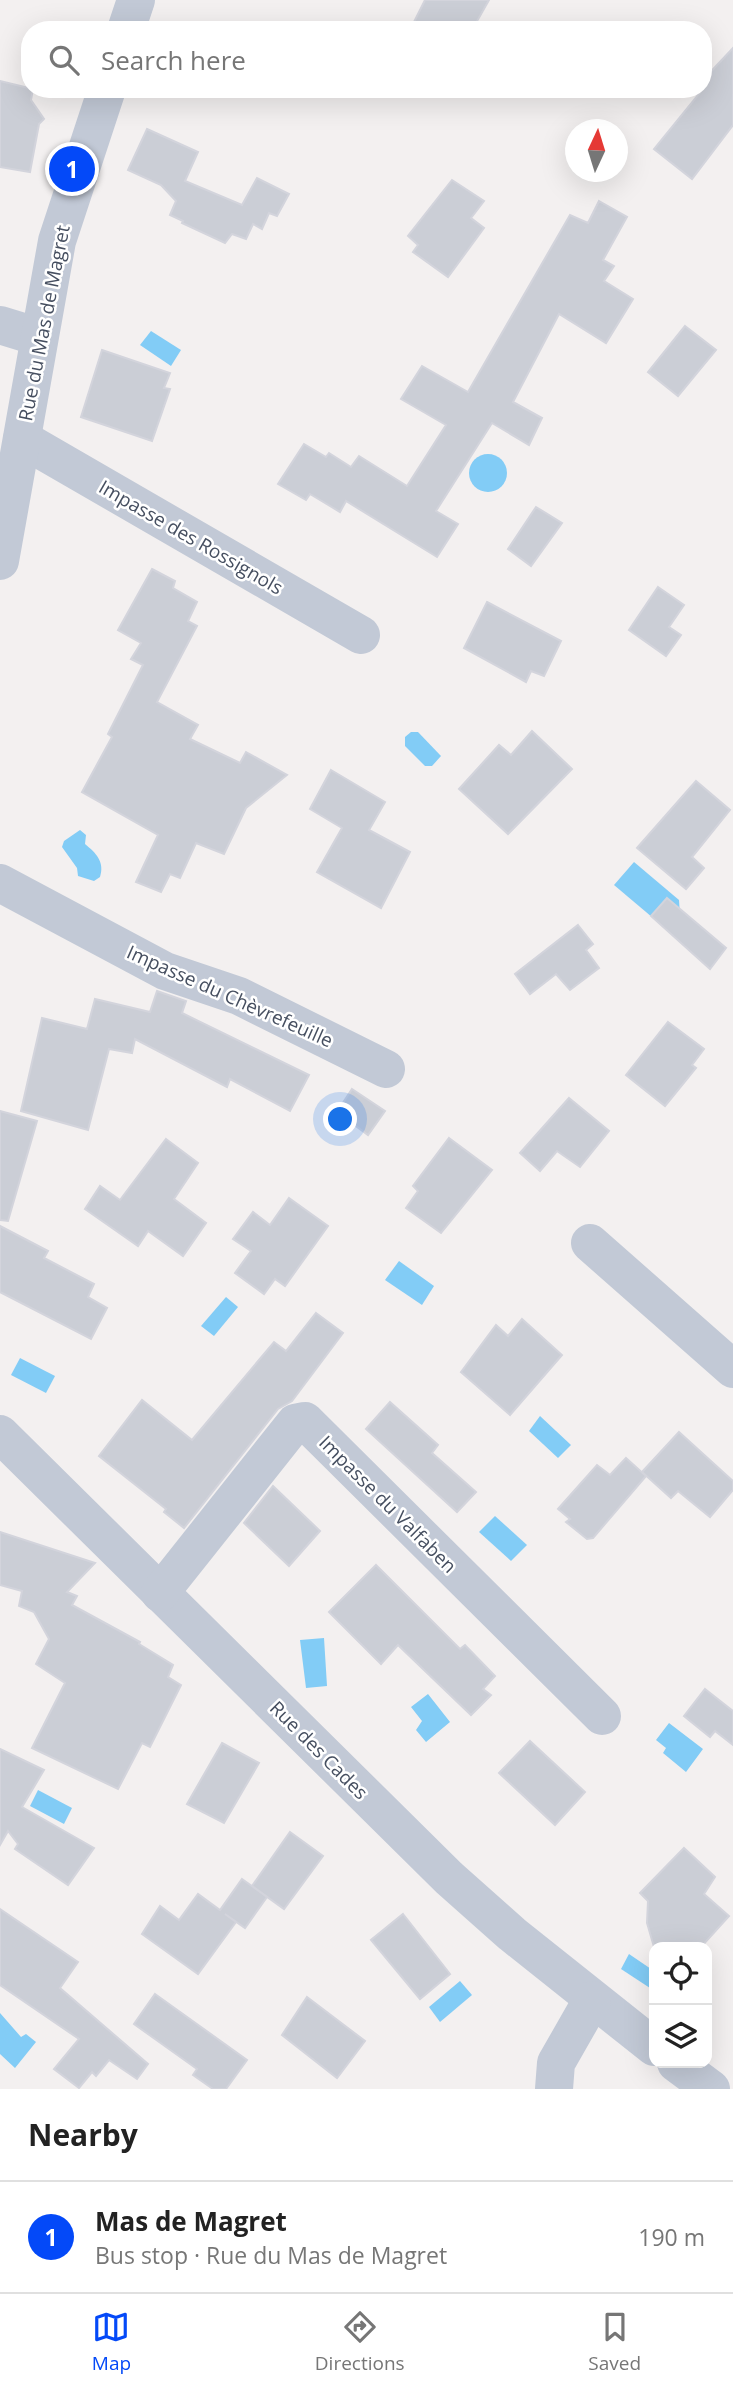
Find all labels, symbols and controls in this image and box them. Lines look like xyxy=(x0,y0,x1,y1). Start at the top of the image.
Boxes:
search box xyxy=(21,21,712,98)
icon: search xyxy=(45,41,83,79)
text: Search here xyxy=(101,42,246,78)
north arrow xyxy=(565,119,628,182)
pin: 1 xyxy=(49,143,95,195)
street label: Rue du Mas de Magret xyxy=(12,223,76,423)
street label: Impasse des Rossignols xyxy=(94,474,288,600)
street label: Impasse du Chèvrefeuille xyxy=(123,939,337,1053)
your location xyxy=(323,1102,357,1136)
street label: Impasse du Valfaben xyxy=(314,1430,462,1578)
street label: Rue des Cades xyxy=(264,1695,374,1805)
map controls xyxy=(649,1942,712,2068)
button: locate xyxy=(649,1942,712,2005)
button: layers xyxy=(649,2005,712,2068)
text: Nearby xyxy=(28,2114,138,2155)
text: Mas de Magret xyxy=(95,2203,287,2239)
text: 1 xyxy=(44,2221,58,2253)
text: 190 m xyxy=(638,2221,705,2253)
text: Bus stop · Rue du Mas de Magret xyxy=(95,2239,447,2271)
tab: Map xyxy=(92,2308,131,2376)
tab: Directions xyxy=(315,2308,405,2376)
tab: Saved xyxy=(588,2308,641,2376)

